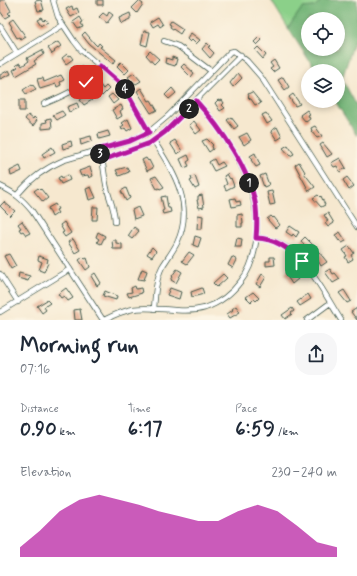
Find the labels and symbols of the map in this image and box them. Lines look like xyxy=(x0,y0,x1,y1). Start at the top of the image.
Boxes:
pin xyxy=(69,65,103,99)
pin: 4 xyxy=(115,79,135,99)
pin: 2 xyxy=(179,99,199,119)
pin: 3 xyxy=(90,144,110,164)
pin: 1 xyxy=(239,173,259,193)
pin xyxy=(285,244,319,278)

